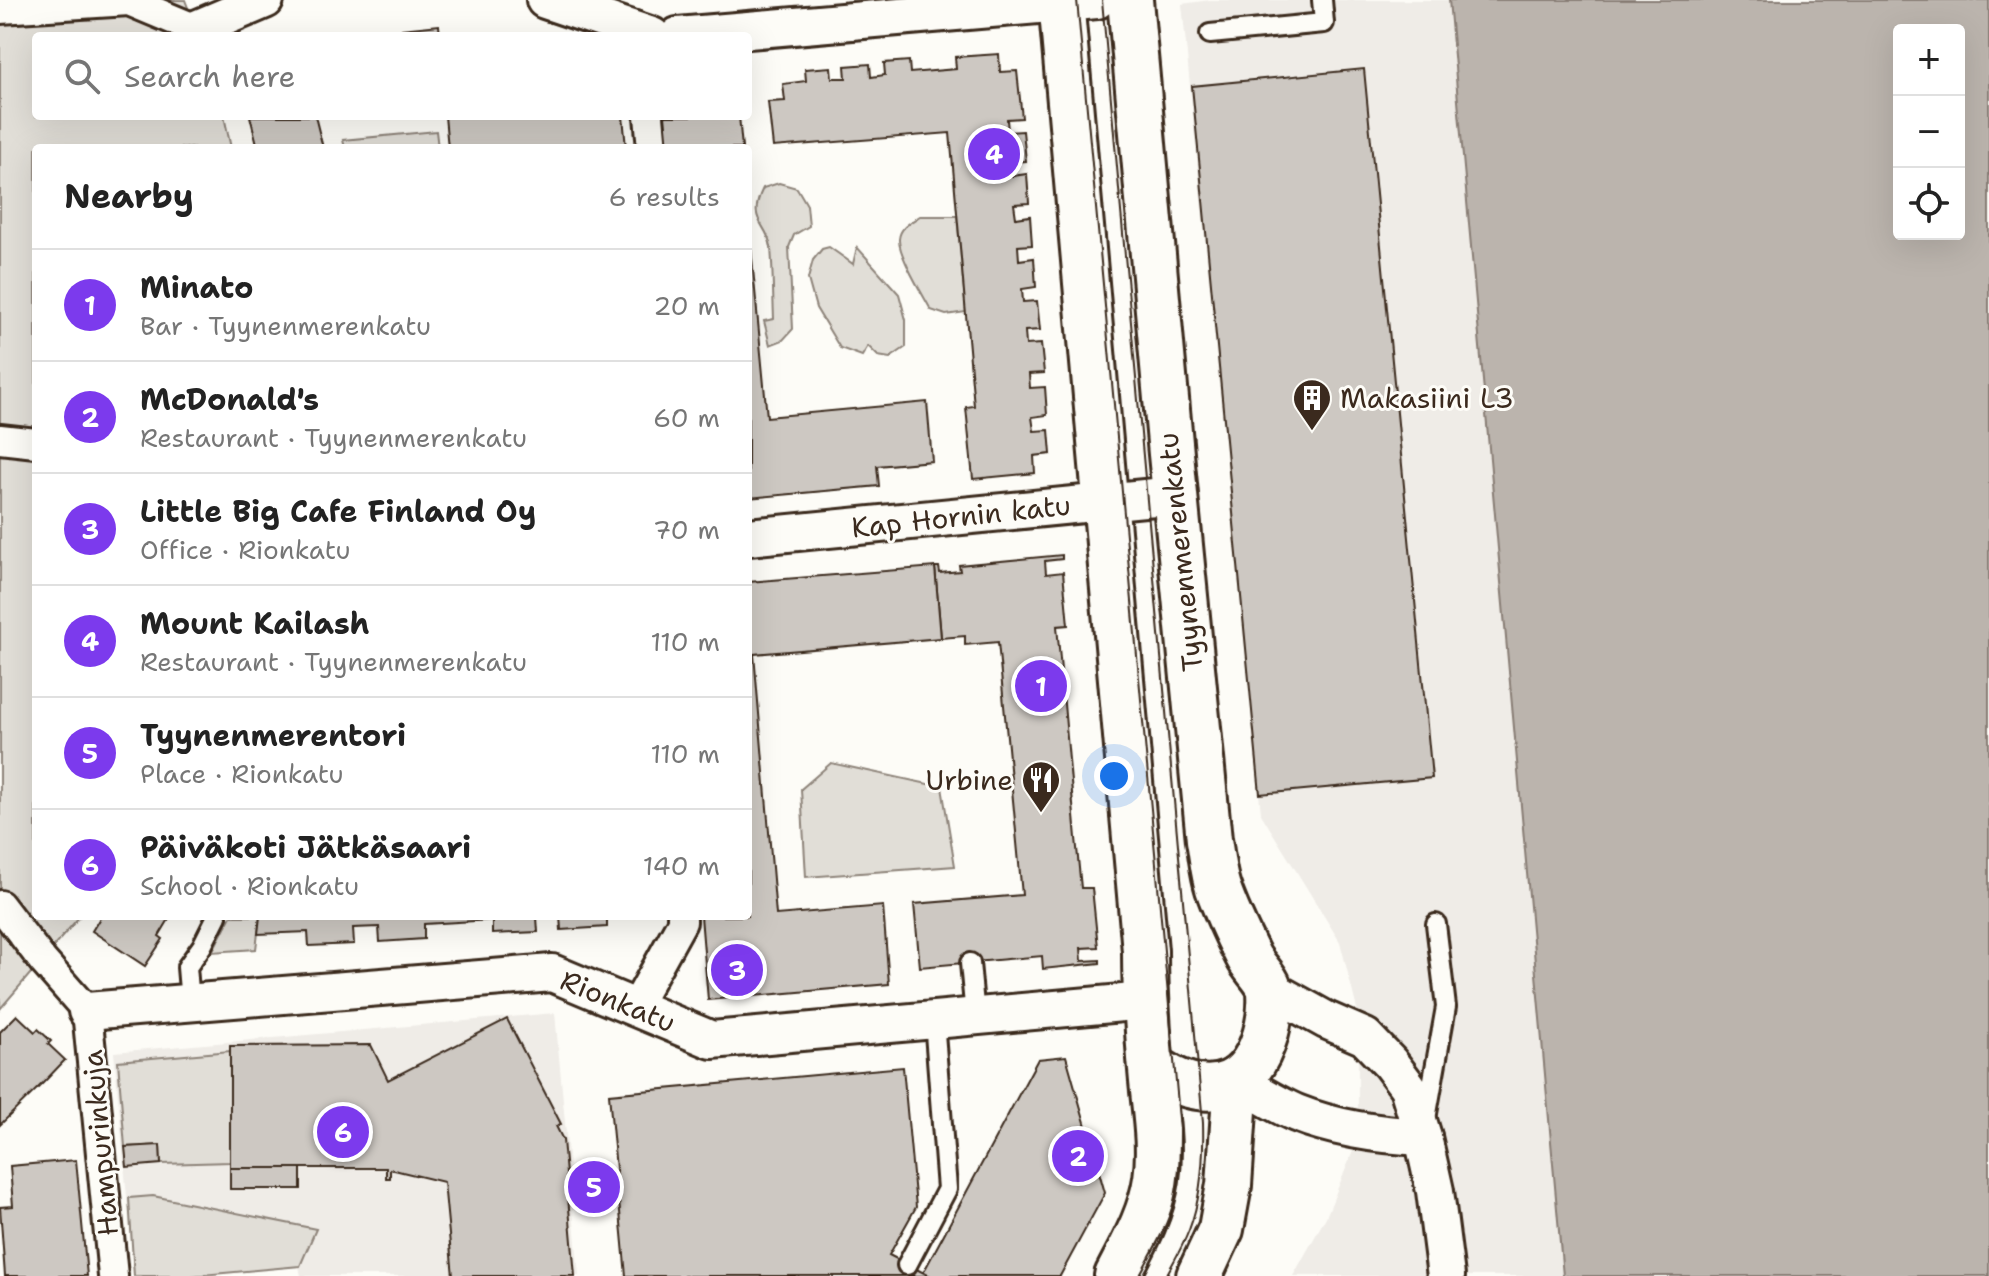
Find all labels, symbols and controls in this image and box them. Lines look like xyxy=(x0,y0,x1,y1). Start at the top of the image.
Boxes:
map controls xyxy=(1893,24,1965,240)
button: + xyxy=(1893,24,1965,96)
search box xyxy=(32,32,752,120)
icon: search xyxy=(60,54,104,98)
text: Search here xyxy=(124,56,295,97)
button: − xyxy=(1893,96,1965,168)
pin: 4 xyxy=(968,124,1020,184)
button: locate xyxy=(1893,168,1965,240)
text: Nearby xyxy=(64,173,194,219)
text: 6 results xyxy=(608,179,720,214)
text: Minato xyxy=(140,267,253,308)
text: 1 xyxy=(84,288,96,323)
text: 20 m xyxy=(653,288,720,323)
text: Bar · Tyynenmerenkatu xyxy=(140,308,431,343)
building icon: Makasiini L3 xyxy=(1291,377,1333,432)
text: McDonald's xyxy=(140,379,319,420)
place label: Makasiini L3 xyxy=(1340,379,1514,417)
text: 2 xyxy=(81,400,99,435)
text: 60 m xyxy=(653,400,720,435)
text: Restaurant · Tyynenmerenkatu xyxy=(140,420,527,455)
street label: Tyynenmerenkatu xyxy=(1149,431,1211,673)
street label: Kap Hornin katu xyxy=(849,486,1073,546)
text: Little Big Cafe Finland Oy xyxy=(140,491,536,532)
text: 3 xyxy=(81,512,99,547)
text: 70 m xyxy=(653,512,720,547)
text: Office · Rionkatu xyxy=(140,532,350,567)
text: Mount Kailash xyxy=(140,603,370,644)
text: 4 xyxy=(81,624,99,659)
text: 110 m xyxy=(650,624,720,659)
text: Restaurant · Tyynenmerenkatu xyxy=(140,644,527,679)
pin: 1 xyxy=(1015,656,1067,716)
text: Tyynenmerentori xyxy=(140,715,406,756)
text: 5 xyxy=(82,736,98,771)
text: 110 m xyxy=(650,736,720,771)
text: Place · Rionkatu xyxy=(140,756,344,791)
your location xyxy=(1094,756,1134,796)
restaurant icon: Urbine xyxy=(1020,759,1062,814)
place label: Urbine xyxy=(925,761,1013,799)
text: Päiväkoti Jätkäsaari xyxy=(140,827,471,868)
text: 6 xyxy=(81,848,99,883)
text: 140 m xyxy=(643,848,720,883)
text: School · Rionkatu xyxy=(140,868,359,903)
pin: 3 xyxy=(711,940,763,1000)
street label: Rionkatu xyxy=(555,961,681,1041)
street label: Hampurinkuja xyxy=(73,1048,127,1238)
pin: 6 xyxy=(317,1102,369,1162)
pin: 2 xyxy=(1052,1126,1104,1186)
pin: 5 xyxy=(568,1157,620,1217)

